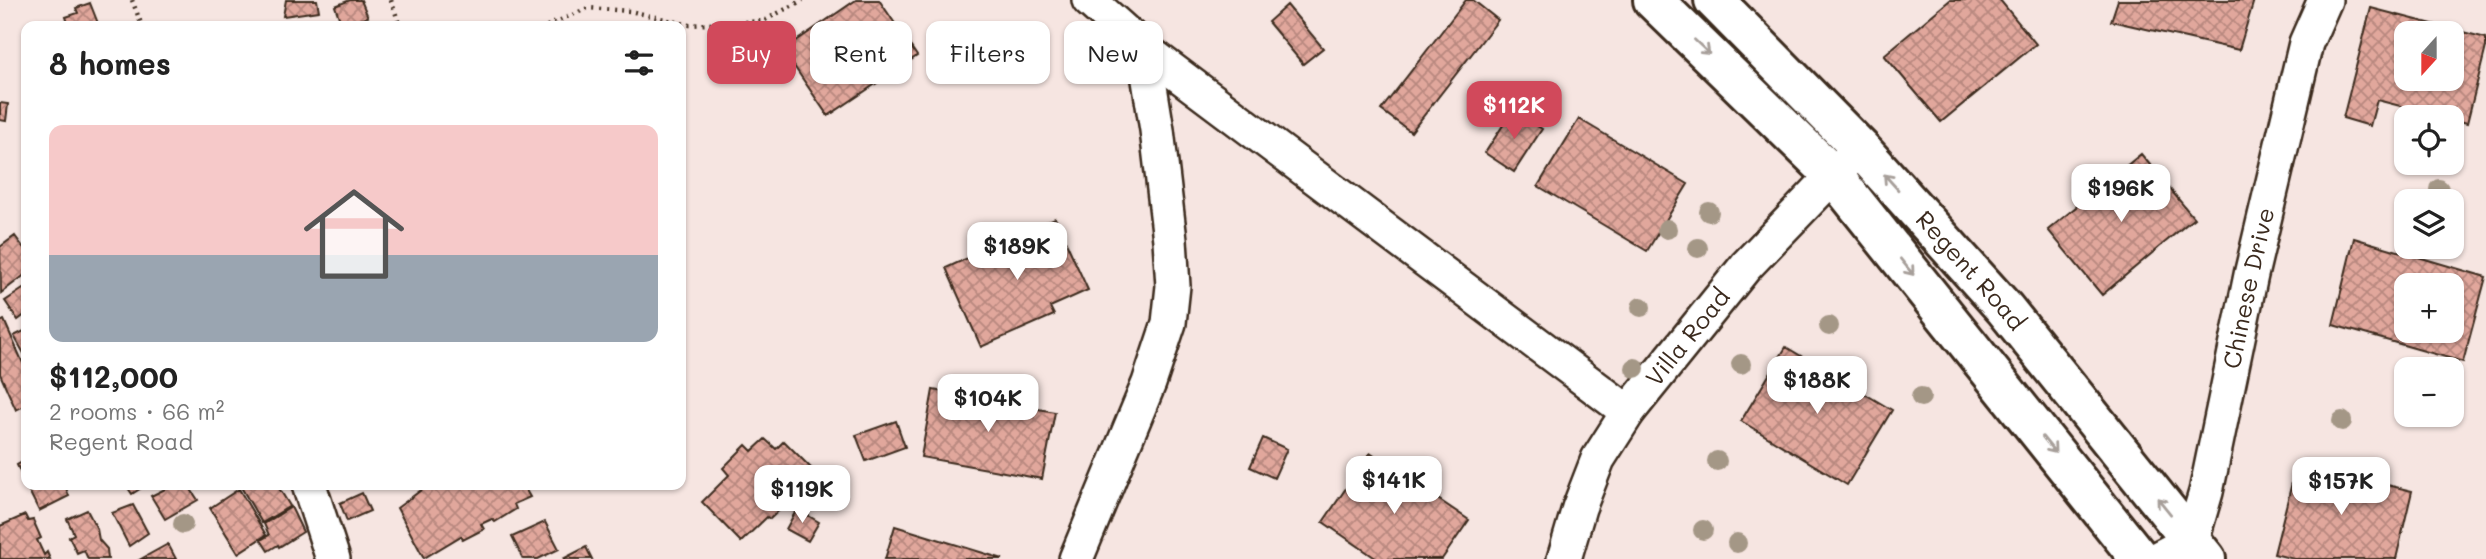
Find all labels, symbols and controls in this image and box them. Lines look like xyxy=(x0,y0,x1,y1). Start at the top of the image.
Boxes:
chip: Buy xyxy=(707,21,796,84)
chip: Rent xyxy=(810,21,912,84)
chip: Filters xyxy=(926,21,1050,84)
chip: New xyxy=(1064,21,1163,84)
north arrow xyxy=(2394,21,2464,91)
map controls xyxy=(2394,21,2464,427)
one-way arrow xyxy=(1693,39,1710,56)
text: 8 homes xyxy=(49,43,171,83)
icon: filters xyxy=(620,44,658,82)
pin: $112K xyxy=(1465,82,1563,141)
text: $112K xyxy=(1483,89,1545,119)
button: locate xyxy=(2394,105,2464,175)
pin: $196K xyxy=(2072,164,2170,224)
icon: home xyxy=(291,171,417,297)
text: $196K xyxy=(2087,172,2155,202)
one-way arrow xyxy=(1883,173,1899,191)
button: layers xyxy=(2394,189,2464,259)
street label: Regent Road xyxy=(1910,203,2033,336)
street label: Chinese Drive xyxy=(2215,204,2280,371)
pin: $189K xyxy=(968,222,1066,282)
text: $189K xyxy=(983,230,1051,260)
one-way arrow xyxy=(1899,257,1914,276)
button: + xyxy=(2394,273,2464,343)
street label: Villa Road xyxy=(1638,281,1736,392)
text: $112,000 xyxy=(49,356,178,396)
pin: $188K xyxy=(1768,356,1866,416)
button: − xyxy=(2394,357,2464,427)
text: $188K xyxy=(1783,364,1851,394)
pin: $104K xyxy=(939,374,1037,434)
text: $104K xyxy=(954,382,1022,412)
text: 2 rooms · 66 m² xyxy=(49,396,224,426)
text: Regent Road xyxy=(49,426,193,456)
one-way arrow xyxy=(2041,435,2057,453)
pin: $141K xyxy=(1345,456,1443,516)
pin: $157K xyxy=(2292,458,2390,517)
text: $141K xyxy=(1362,464,1426,494)
text: $157K xyxy=(2308,465,2374,495)
pin: $119K xyxy=(753,466,851,525)
text: $119K xyxy=(770,473,834,503)
one-way arrow xyxy=(2156,497,2172,515)

